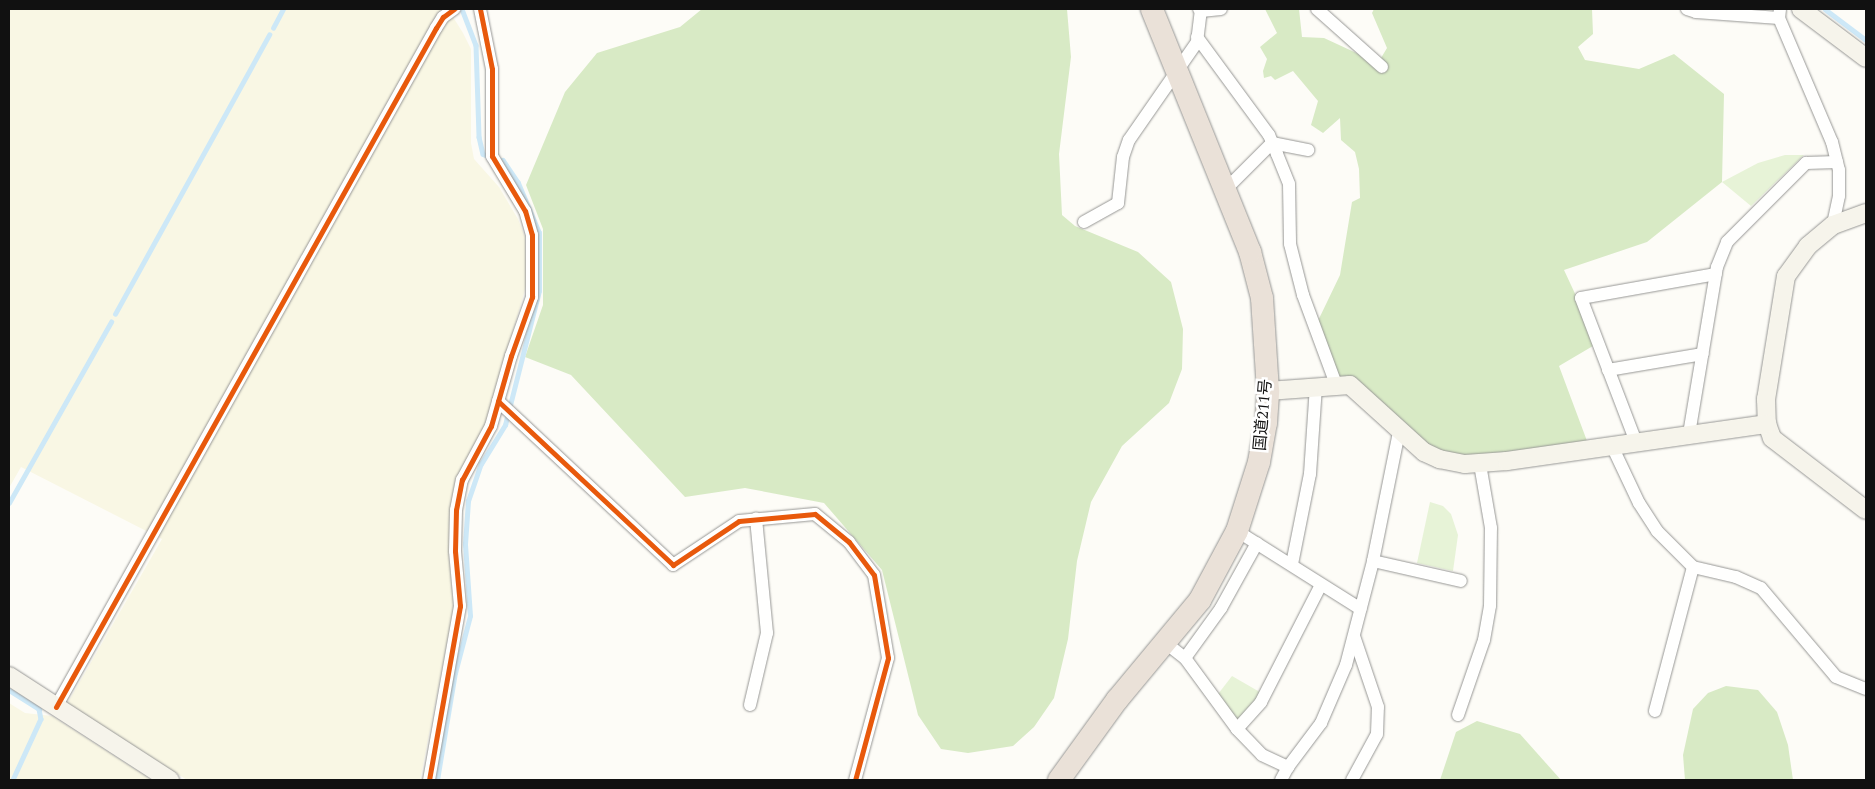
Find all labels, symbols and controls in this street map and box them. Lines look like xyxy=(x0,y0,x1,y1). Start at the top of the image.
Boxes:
street label: 国道211号 xyxy=(1250,378,1276,452)

